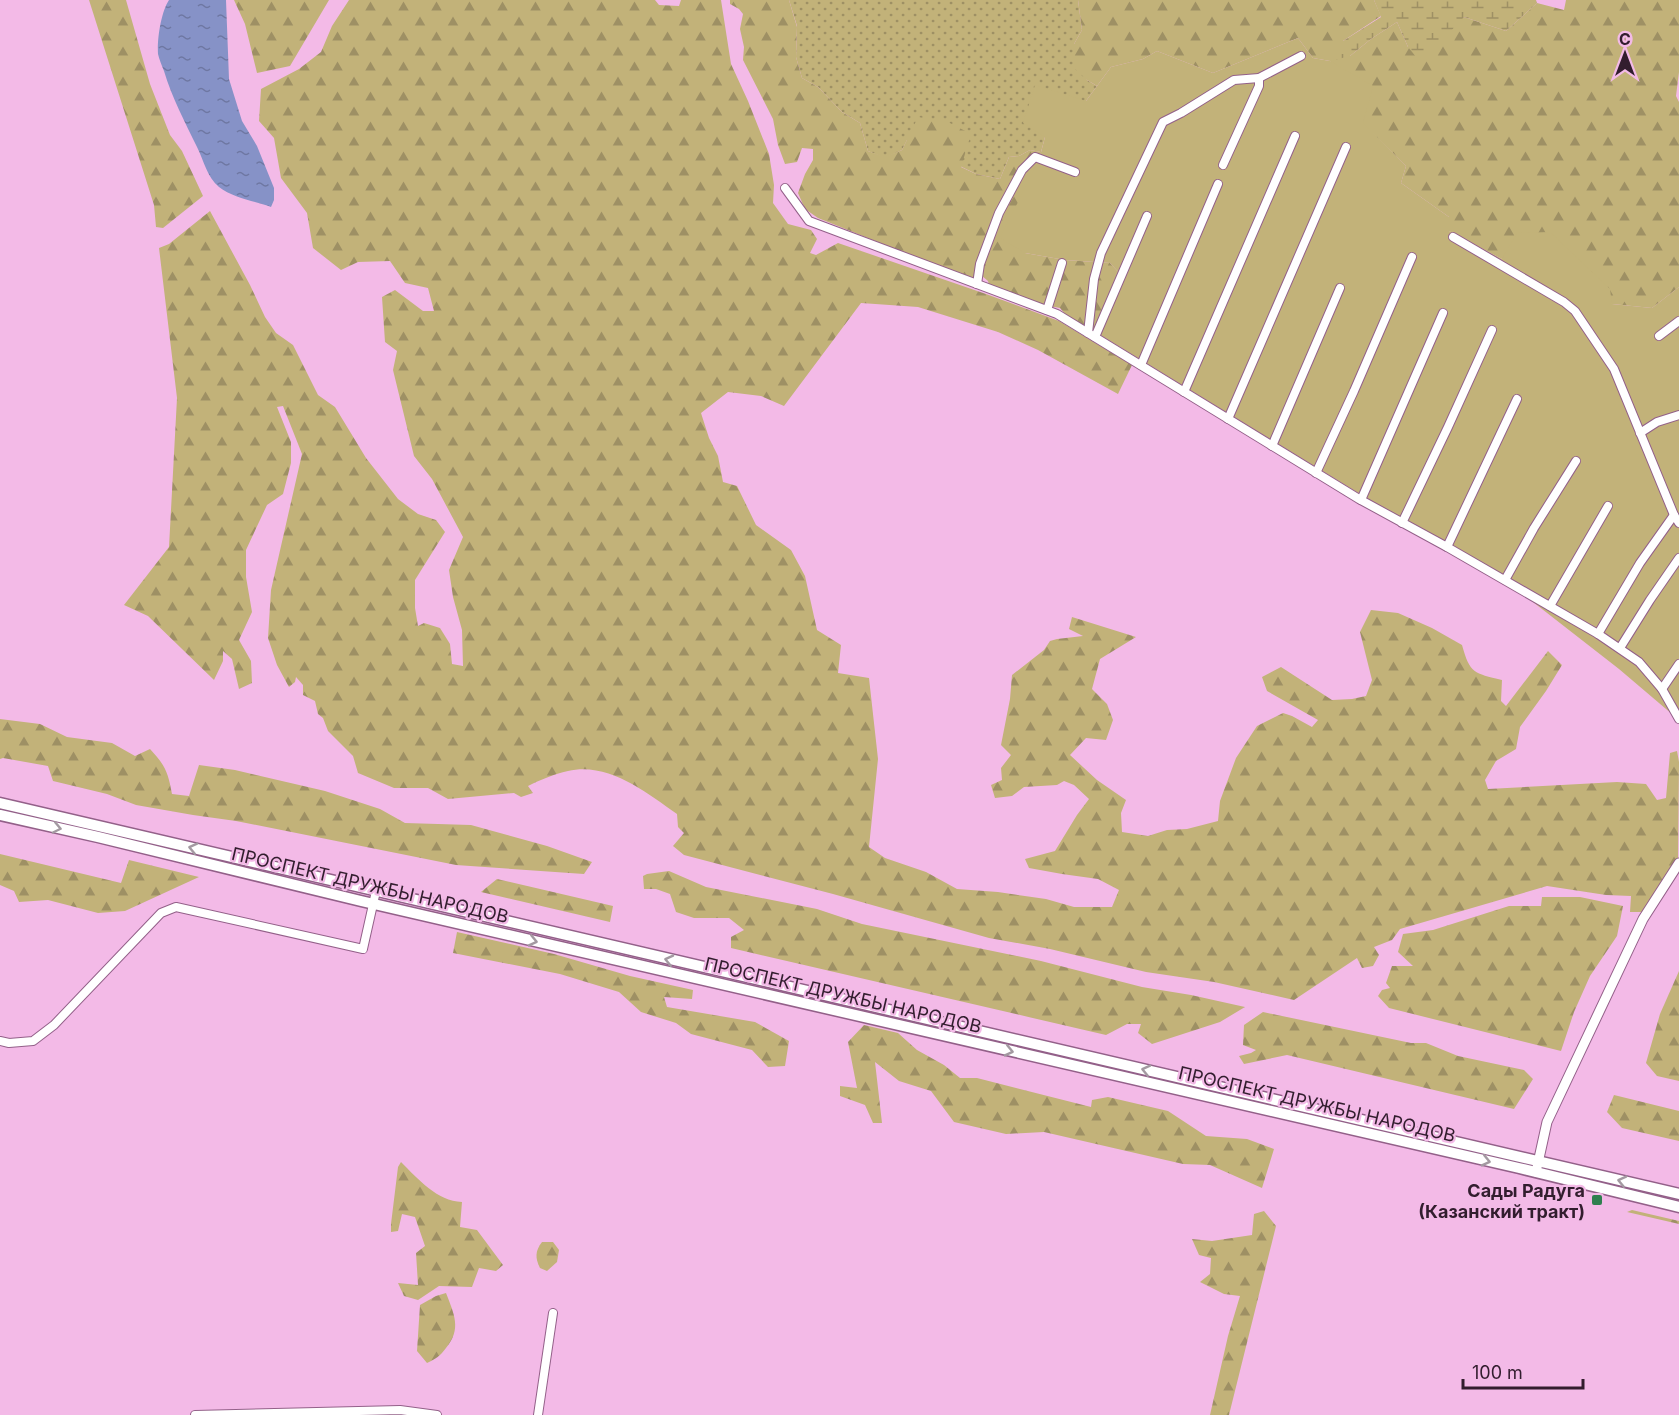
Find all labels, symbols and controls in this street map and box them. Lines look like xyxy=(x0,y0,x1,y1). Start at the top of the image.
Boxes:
north arrow xyxy=(1595,24,1655,84)
text: С xyxy=(1619,29,1631,49)
one-way arrow xyxy=(52,821,62,834)
one-way arrow xyxy=(188,843,198,856)
street label: ПРОСПЕКТ ДРУЖБЫ НАРОДОВ xyxy=(230,843,510,927)
one-way arrow xyxy=(528,933,538,946)
street label: ПРОСПЕКТ ДРУЖБЫ НАРОДОВ xyxy=(703,953,983,1037)
one-way arrow xyxy=(665,954,675,967)
one-way arrow xyxy=(1004,1043,1014,1056)
street label: ПРОСПЕКТ ДРУЖБЫ НАРОДОВ xyxy=(1177,1062,1457,1146)
one-way arrow xyxy=(1141,1064,1151,1077)
one-way arrow xyxy=(1481,1153,1491,1166)
one-way arrow xyxy=(1617,1175,1627,1188)
place label: Сады Радуга (Казанский тракт) xyxy=(1418,1180,1585,1222)
marker: Сады Радуга (Казанский тракт) xyxy=(1590,1193,1604,1207)
scale bar xyxy=(1463,1352,1583,1390)
text: 100 m xyxy=(1472,1362,1523,1383)

